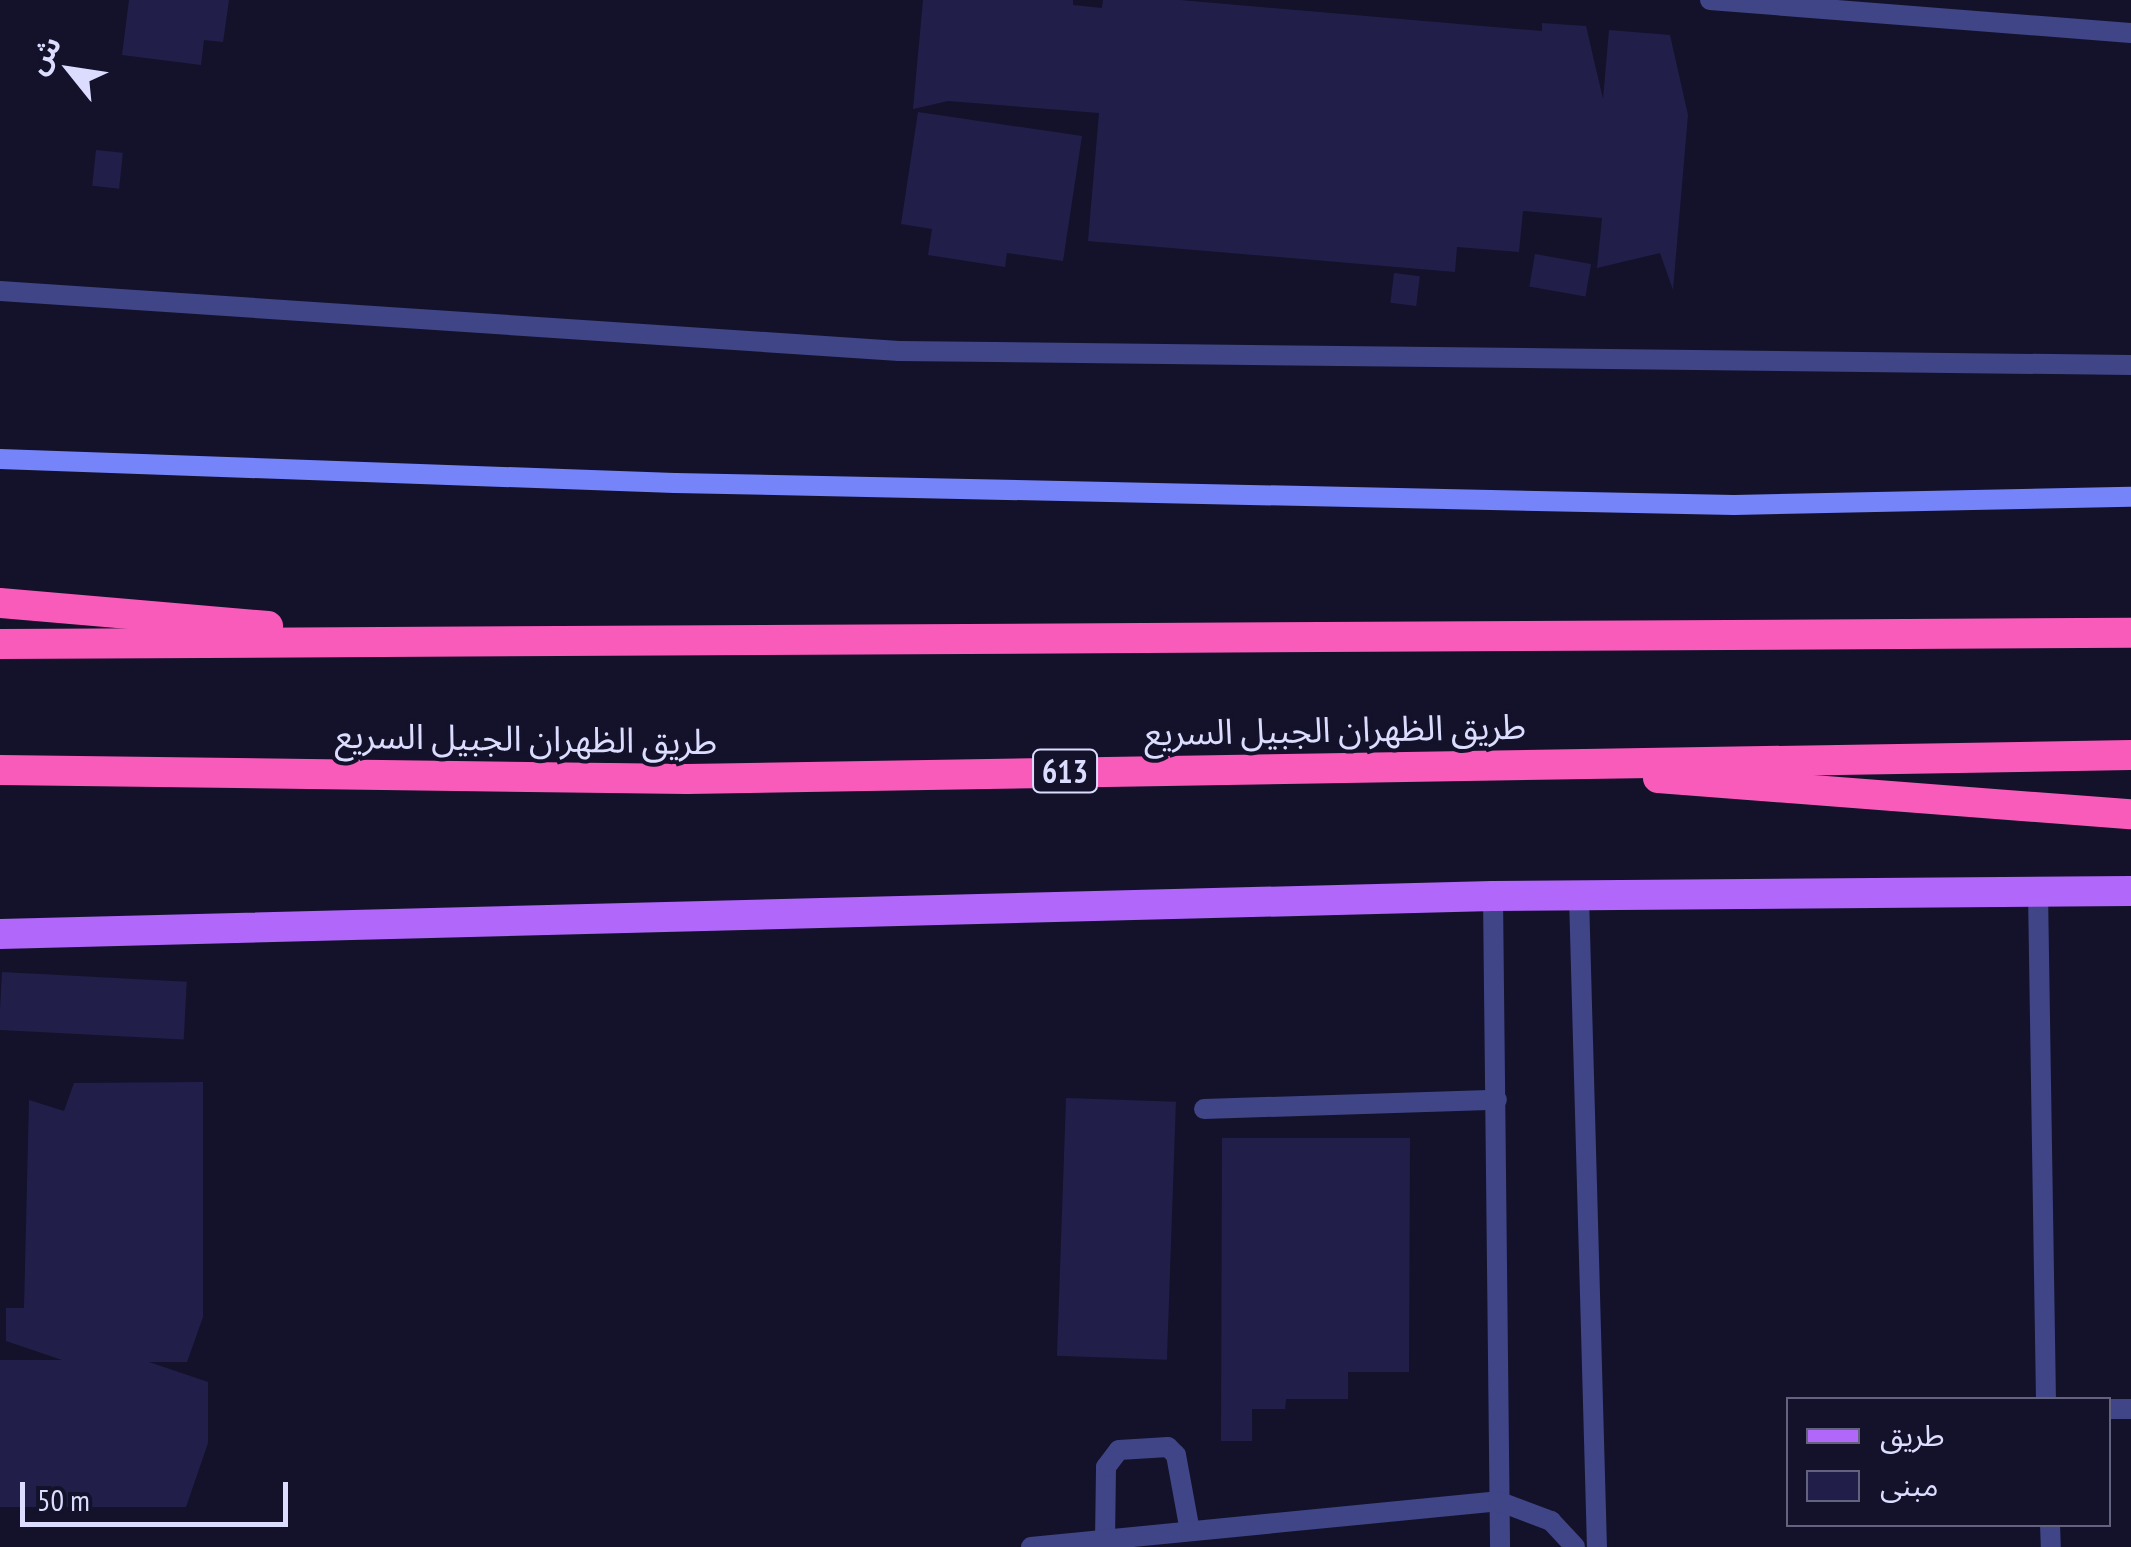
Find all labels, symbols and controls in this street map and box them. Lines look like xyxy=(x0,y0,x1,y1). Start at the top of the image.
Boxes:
north arrow xyxy=(20,20,120,120)
text: ش xyxy=(18,29,69,81)
street label: طريق الظهران الجبيل السريع xyxy=(1144,705,1526,753)
street label: طريق الظهران الجبيل السريع xyxy=(335,714,717,762)
road number: 613 xyxy=(1030,744,1100,798)
legend xyxy=(1786,1397,2111,1527)
text: طريق xyxy=(1880,1415,1945,1454)
scale bar xyxy=(25,1462,292,1524)
text: مبنى xyxy=(1880,1465,1938,1504)
text: 50 m xyxy=(37,1480,90,1519)

